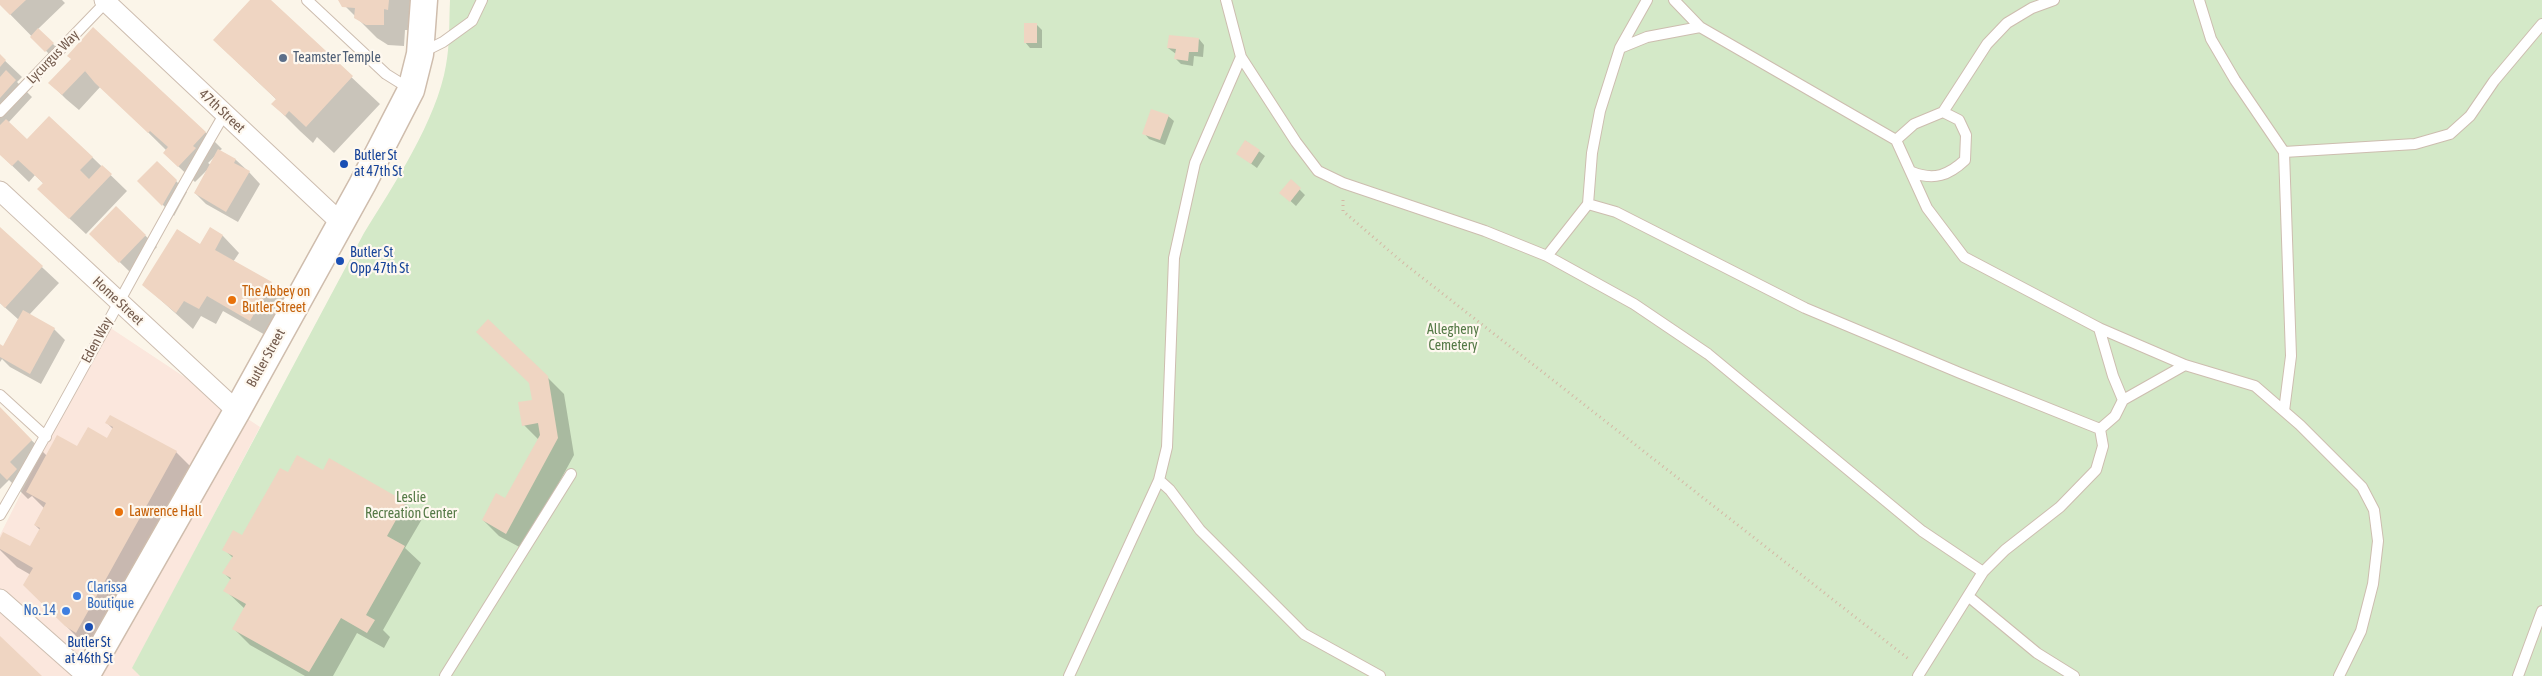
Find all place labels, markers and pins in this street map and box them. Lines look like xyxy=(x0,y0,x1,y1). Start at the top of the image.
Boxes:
place label: Teamster Temple xyxy=(293,50,381,66)
marker: Teamster Temple xyxy=(277,52,289,64)
place label: Butler St at 47th St xyxy=(354,148,402,180)
marker: Butler St at 47th St xyxy=(338,158,350,170)
place label: Butler St Opp 47th St xyxy=(350,245,409,278)
marker: Butler St Opp 47th St xyxy=(334,255,346,267)
place label: The Abbey on Butler Street xyxy=(242,284,310,316)
marker: The Abbey on Butler Street xyxy=(226,294,238,306)
place label: Lawrence Hall xyxy=(129,504,202,520)
marker: Lawrence Hall xyxy=(113,506,125,518)
place label: Clarissa Boutique xyxy=(87,580,134,612)
marker: Clarissa Boutique xyxy=(71,590,83,602)
place label: No. 14 xyxy=(24,603,56,619)
marker: No. 14 xyxy=(60,605,72,617)
marker: Butler St at 46th St xyxy=(83,621,95,633)
place label: Butler St at 46th St xyxy=(65,635,113,668)

